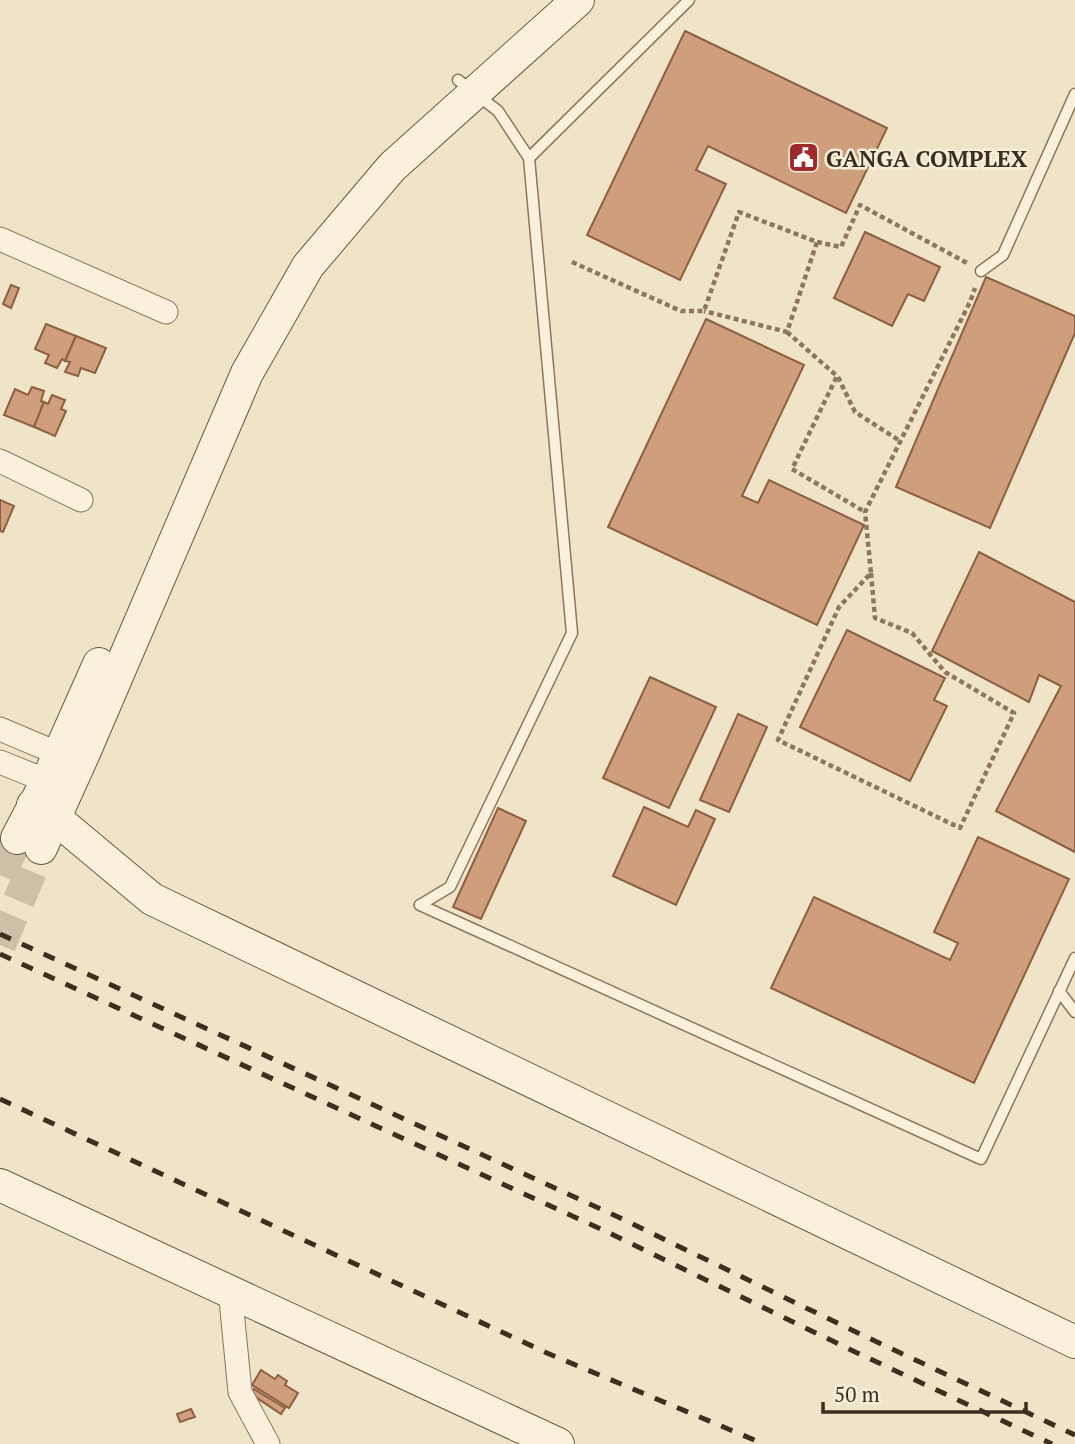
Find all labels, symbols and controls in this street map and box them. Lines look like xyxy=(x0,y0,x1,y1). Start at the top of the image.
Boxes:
public building icon: GANGA COMPLEX xyxy=(786,141,820,175)
place label: GANGA COMPLEX xyxy=(826,143,1028,174)
scale bar xyxy=(823,1370,1026,1414)
text: 50 m xyxy=(834,1380,880,1408)

